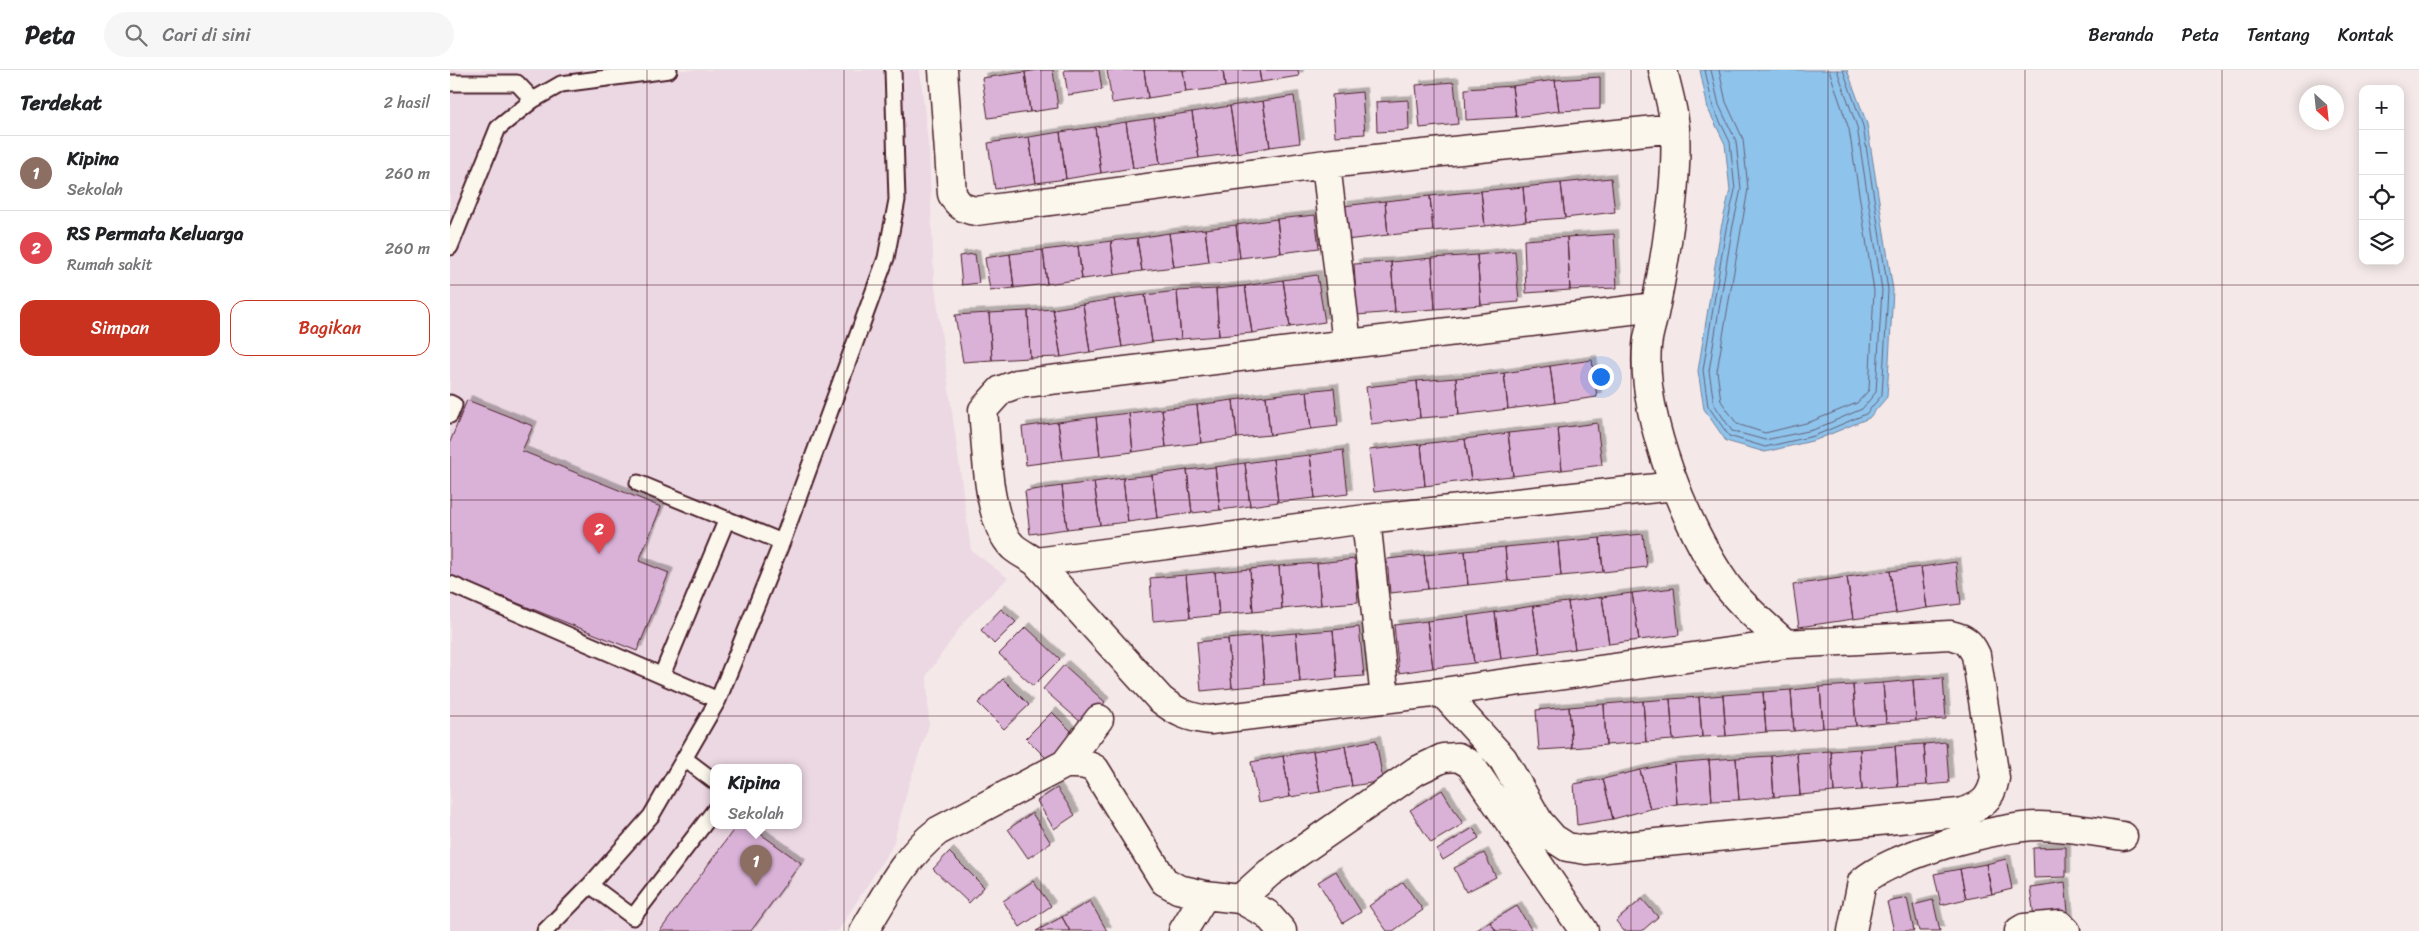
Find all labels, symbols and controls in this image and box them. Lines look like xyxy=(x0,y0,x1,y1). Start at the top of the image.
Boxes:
search box xyxy=(104,12,454,57)
text: Peta xyxy=(25,14,74,56)
text: Cari di sini xyxy=(162,18,251,51)
text: Beranda xyxy=(2088,19,2154,51)
text: Peta xyxy=(2182,19,2219,51)
text: Tentang xyxy=(2247,19,2310,51)
text: Kontak xyxy=(2338,19,2394,51)
icon: search xyxy=(122,21,150,49)
text: Terdekat xyxy=(20,84,102,122)
north arrow xyxy=(2299,85,2344,130)
map controls xyxy=(2359,85,2404,265)
button: + xyxy=(2359,85,2404,130)
text: 2 hasil xyxy=(384,88,430,117)
button: − xyxy=(2359,130,2404,175)
text: Kipina xyxy=(67,142,119,175)
text: 1 xyxy=(33,159,39,188)
text: 260 m xyxy=(385,159,430,188)
text: Sekolah xyxy=(67,175,123,204)
button: locate xyxy=(2359,175,2404,220)
text: RS Permata Keluarga xyxy=(67,217,244,250)
button: layers xyxy=(2359,220,2404,265)
text: 2 xyxy=(31,234,41,263)
text: 260 m xyxy=(385,234,430,263)
text: Rumah sakit xyxy=(67,250,153,279)
button: Simpan xyxy=(20,300,220,356)
button: Bagikan xyxy=(230,300,430,356)
your location xyxy=(1588,364,1614,390)
pin: 2 xyxy=(583,513,615,554)
popup xyxy=(710,764,802,829)
text: Kipina xyxy=(728,766,780,799)
text: Sekolah xyxy=(728,799,784,828)
pin: 1 xyxy=(740,845,772,886)

